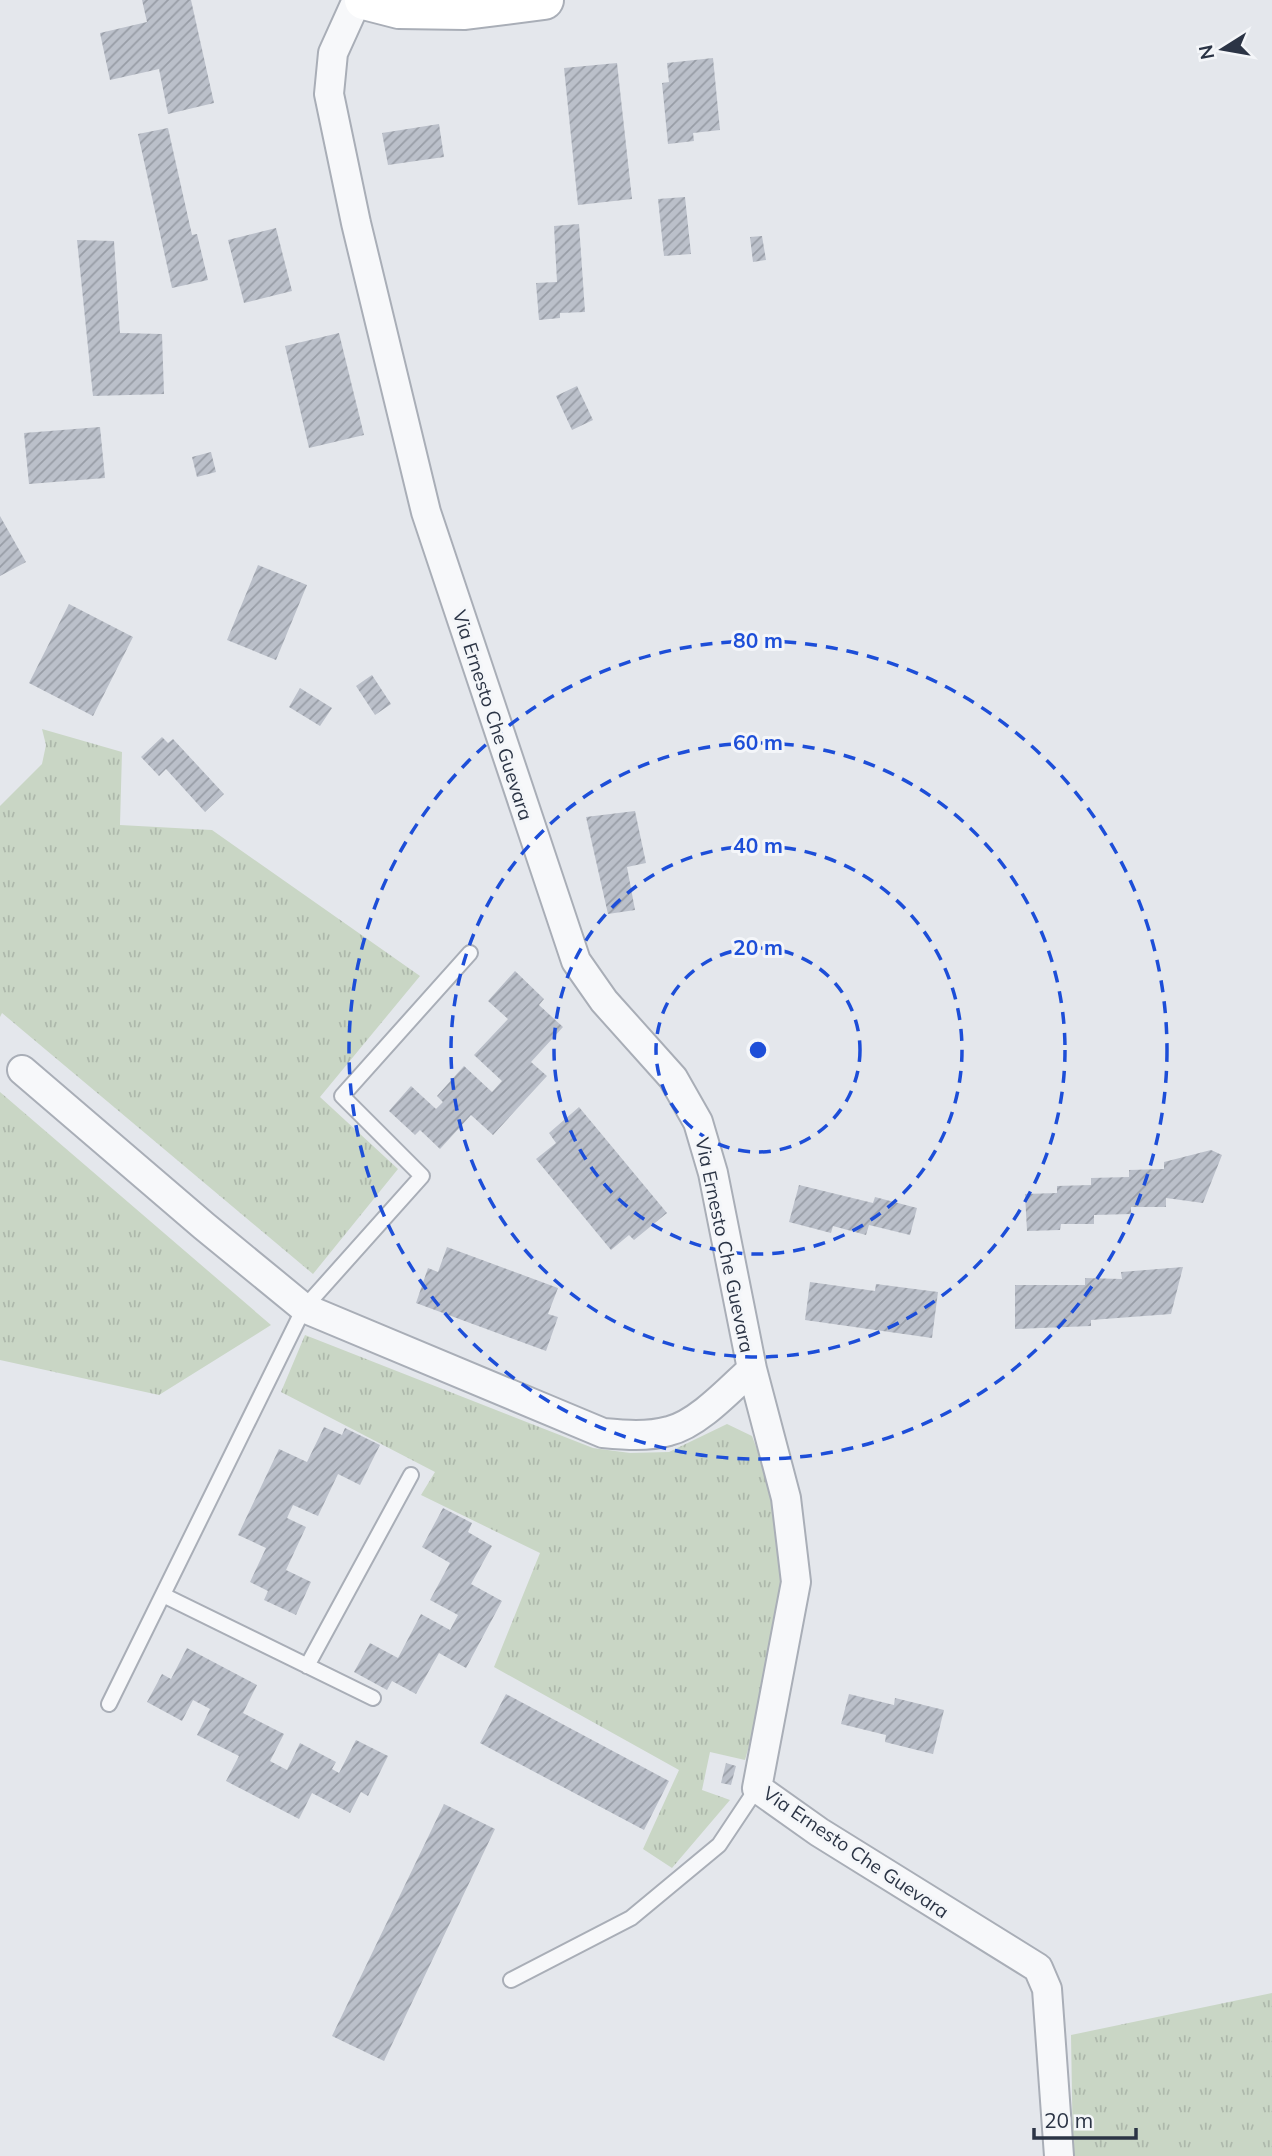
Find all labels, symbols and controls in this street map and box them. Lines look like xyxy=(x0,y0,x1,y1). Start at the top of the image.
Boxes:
north arrow xyxy=(1188,14,1258,84)
text: N xyxy=(1193,43,1219,62)
street label: Via Ernesto Che Guevara xyxy=(448,607,538,823)
text: 80 m xyxy=(733,627,783,653)
text: 60 m xyxy=(733,729,783,755)
text: 40 m xyxy=(733,832,783,858)
text: 20 m xyxy=(733,934,783,960)
centre of rings xyxy=(746,1038,770,1062)
street label: Via Ernesto Che Guevara xyxy=(690,1135,760,1355)
street label: Via Ernesto Che Guevara xyxy=(758,1781,954,1923)
scale bar xyxy=(1034,2096,1136,2140)
text: 20 m xyxy=(1044,2107,1093,2133)

